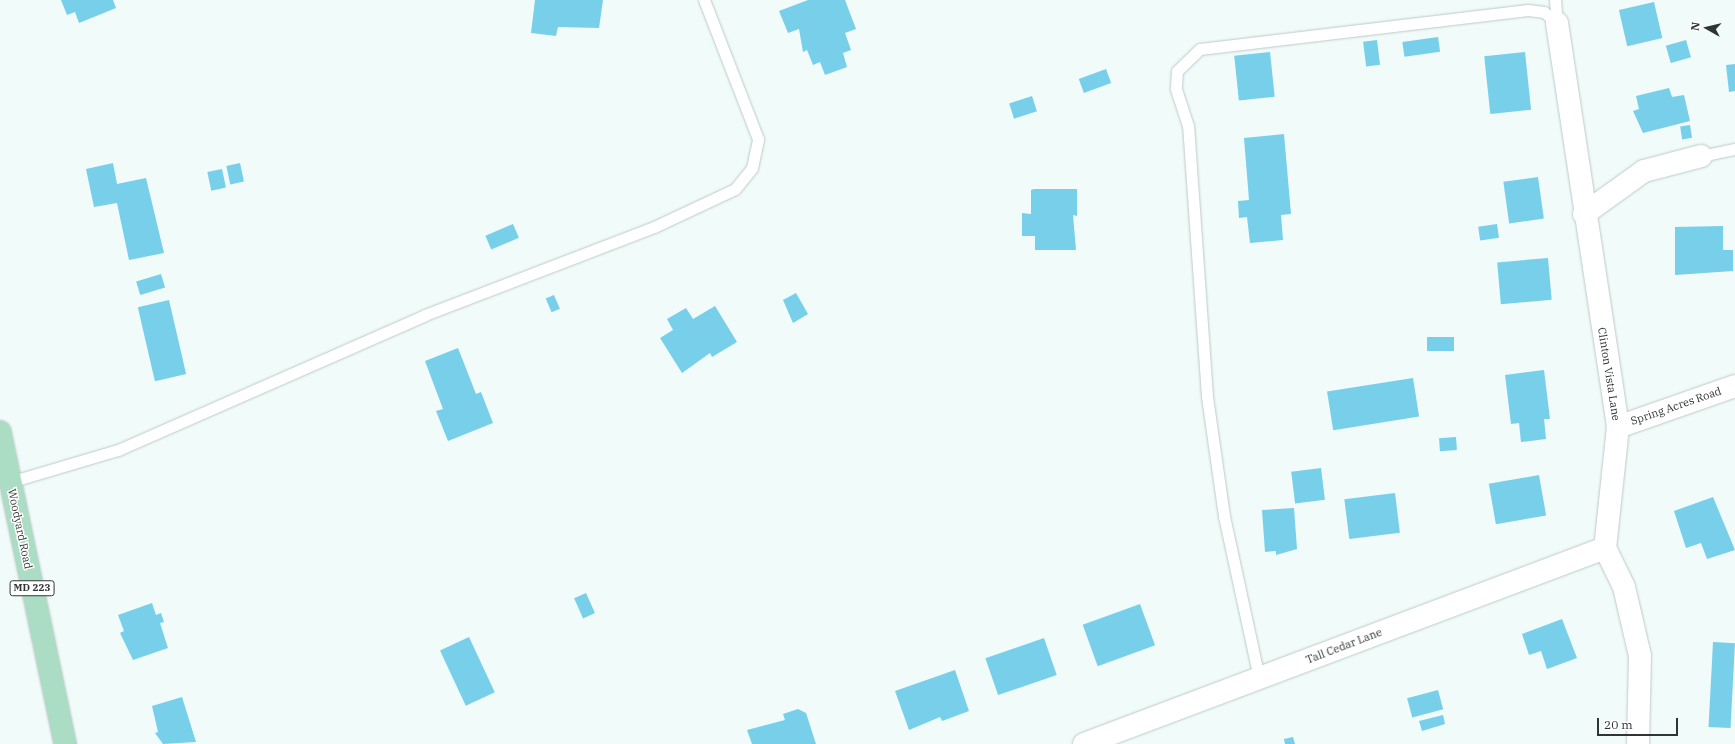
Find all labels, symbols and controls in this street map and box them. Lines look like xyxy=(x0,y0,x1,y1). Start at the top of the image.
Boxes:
north arrow xyxy=(1687,8,1727,48)
text: N xyxy=(1688,21,1703,32)
street label: Clinton Vista Lane xyxy=(1595,326,1623,422)
street label: Spring Acres Road xyxy=(1629,384,1723,428)
street label: Woodyard Road xyxy=(5,488,35,570)
road number: MD 223 xyxy=(9,580,55,596)
street label: Tall Cedar Lane xyxy=(1304,625,1384,667)
scale bar xyxy=(1599,710,1680,736)
text: 20 m xyxy=(1604,717,1633,732)

